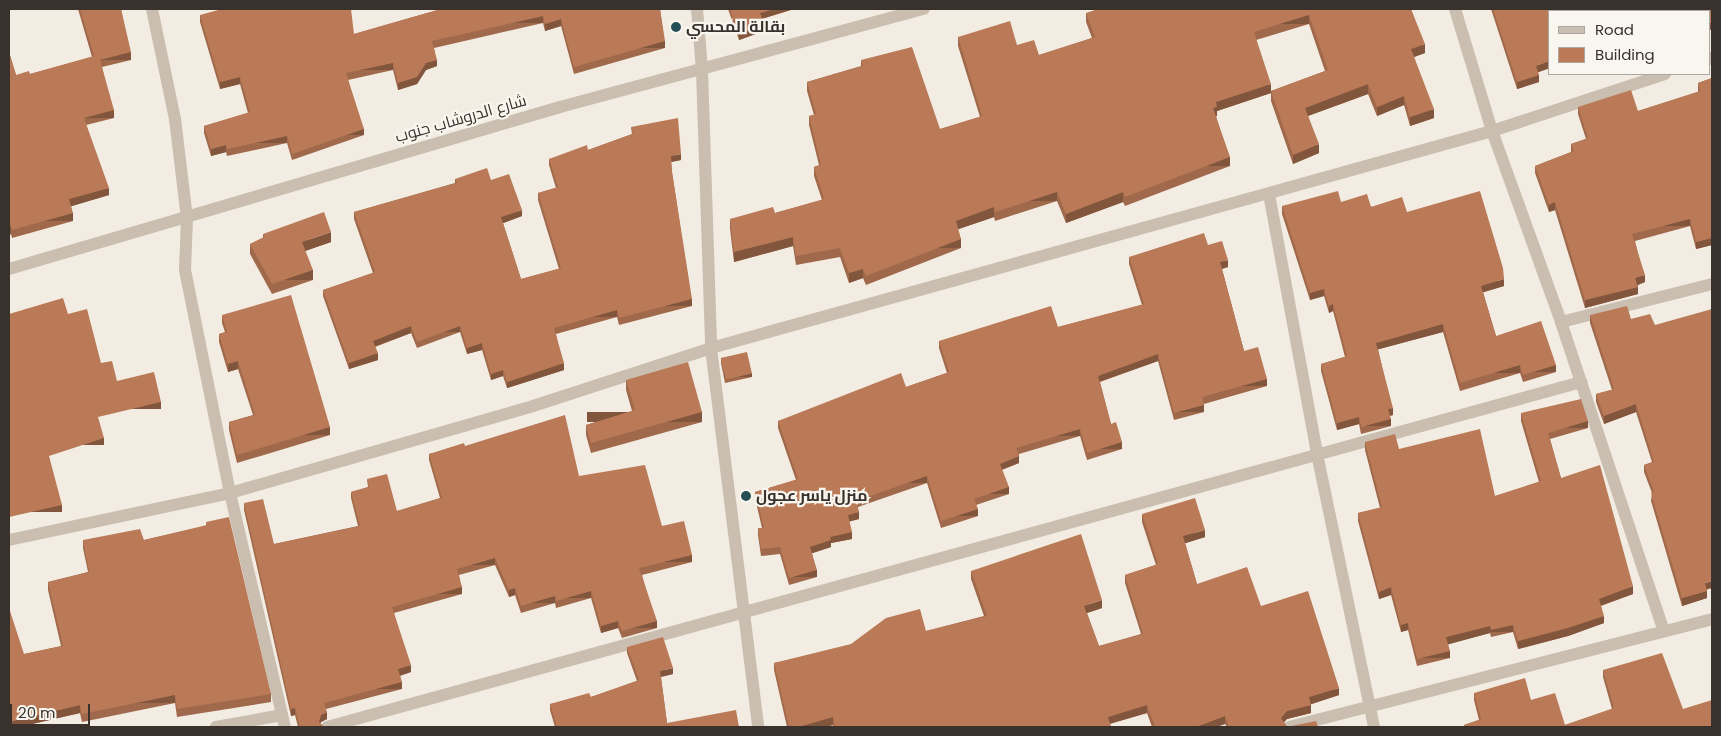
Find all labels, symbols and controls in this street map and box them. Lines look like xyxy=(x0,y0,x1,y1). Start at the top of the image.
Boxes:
legend xyxy=(1548,10,1711,75)
place label: بقالة المحسي xyxy=(686,17,785,37)
text: Road xyxy=(1595,19,1634,40)
marker: بقالة المحسي xyxy=(670,21,682,33)
text: Building xyxy=(1595,44,1655,65)
street label: شارع الدروشاب جنوب xyxy=(393,91,529,147)
place label: منزل ياسر عجول xyxy=(756,486,868,506)
marker: منزل ياسر عجول xyxy=(740,490,752,502)
scale bar xyxy=(12,694,92,726)
text: 20 m xyxy=(18,702,56,723)

